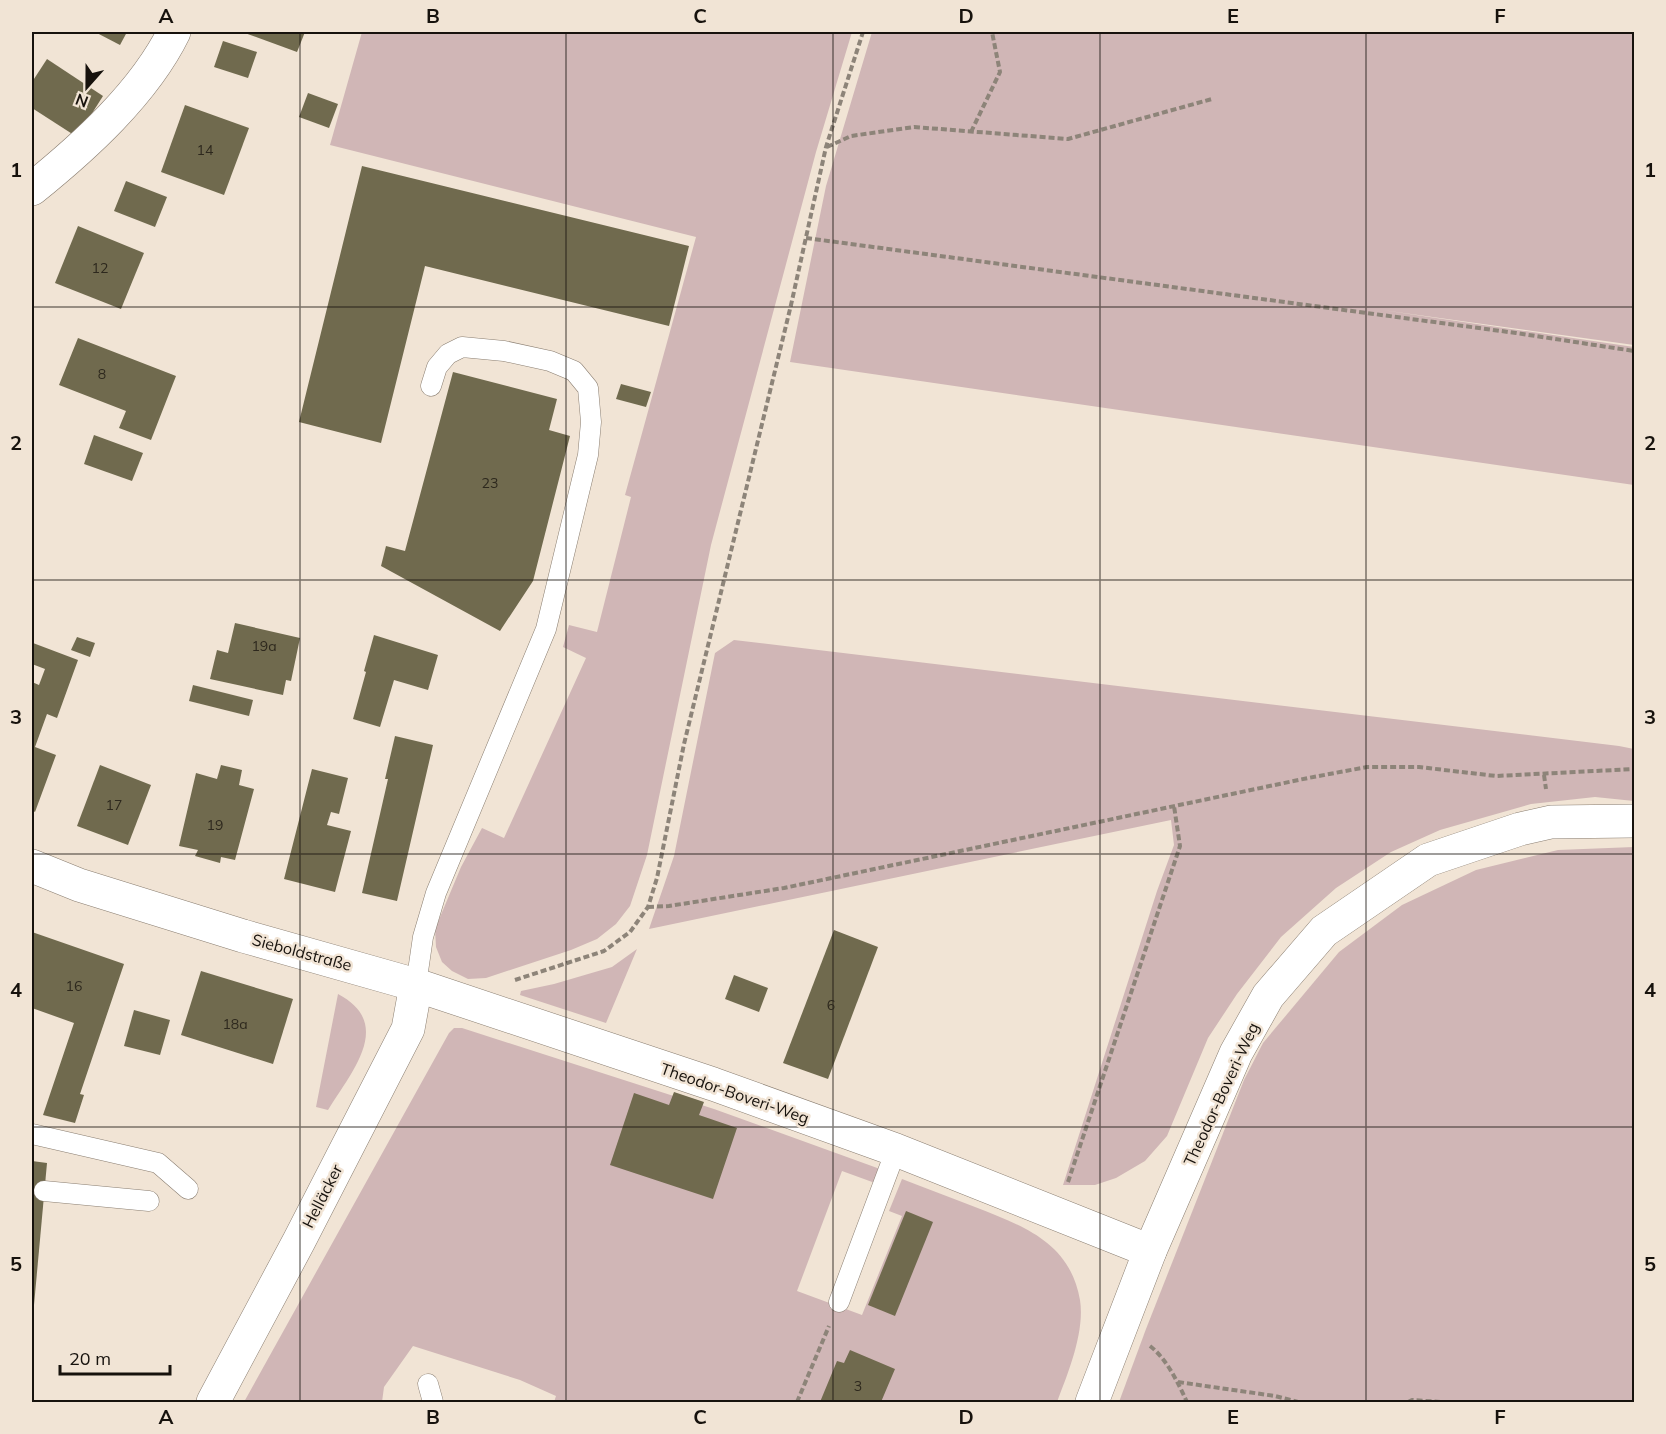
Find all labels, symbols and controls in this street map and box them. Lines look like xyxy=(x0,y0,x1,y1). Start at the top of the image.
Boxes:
text: A xyxy=(159,3,174,28)
text: B xyxy=(426,3,440,28)
text: C xyxy=(693,3,707,28)
text: D xyxy=(958,3,974,28)
text: E xyxy=(1227,3,1239,28)
text: F xyxy=(1494,3,1506,28)
north arrow xyxy=(57,57,117,117)
text: N xyxy=(72,90,91,113)
house number: 14 xyxy=(197,141,214,159)
text: 1 xyxy=(10,157,22,182)
text: 1 xyxy=(1644,157,1656,182)
house number: 12 xyxy=(92,259,108,277)
house number: 8 xyxy=(98,365,106,383)
text: 2 xyxy=(10,430,22,455)
text: 2 xyxy=(1644,430,1656,455)
house number: 23 xyxy=(482,474,498,492)
house number: 19a xyxy=(251,637,277,655)
text: 3 xyxy=(10,704,22,729)
text: 3 xyxy=(1644,704,1656,729)
house number: 17 xyxy=(106,796,122,814)
house number: 19 xyxy=(207,816,223,834)
street label: Sieboldstraße xyxy=(250,929,354,975)
text: 4 xyxy=(10,977,22,1002)
house number: 16 xyxy=(66,977,82,995)
text: 4 xyxy=(1644,977,1656,1002)
house number: 6 xyxy=(827,996,835,1014)
house number: 18a xyxy=(222,1015,248,1033)
street label: Theodor-Boveri-Weg xyxy=(1179,1019,1263,1169)
street label: Theodor-Boveri-Weg xyxy=(658,1058,812,1128)
street label: Helläcker xyxy=(298,1161,347,1231)
text: 5 xyxy=(10,1251,22,1276)
text: 5 xyxy=(1644,1251,1656,1276)
scale bar xyxy=(60,1338,170,1376)
text: 20 m xyxy=(69,1347,111,1370)
house number: 3 xyxy=(854,1377,862,1395)
text: A xyxy=(159,1404,174,1429)
text: B xyxy=(426,1404,440,1429)
text: C xyxy=(693,1404,707,1429)
text: D xyxy=(958,1404,974,1429)
text: E xyxy=(1227,1404,1239,1429)
text: F xyxy=(1494,1404,1506,1429)

